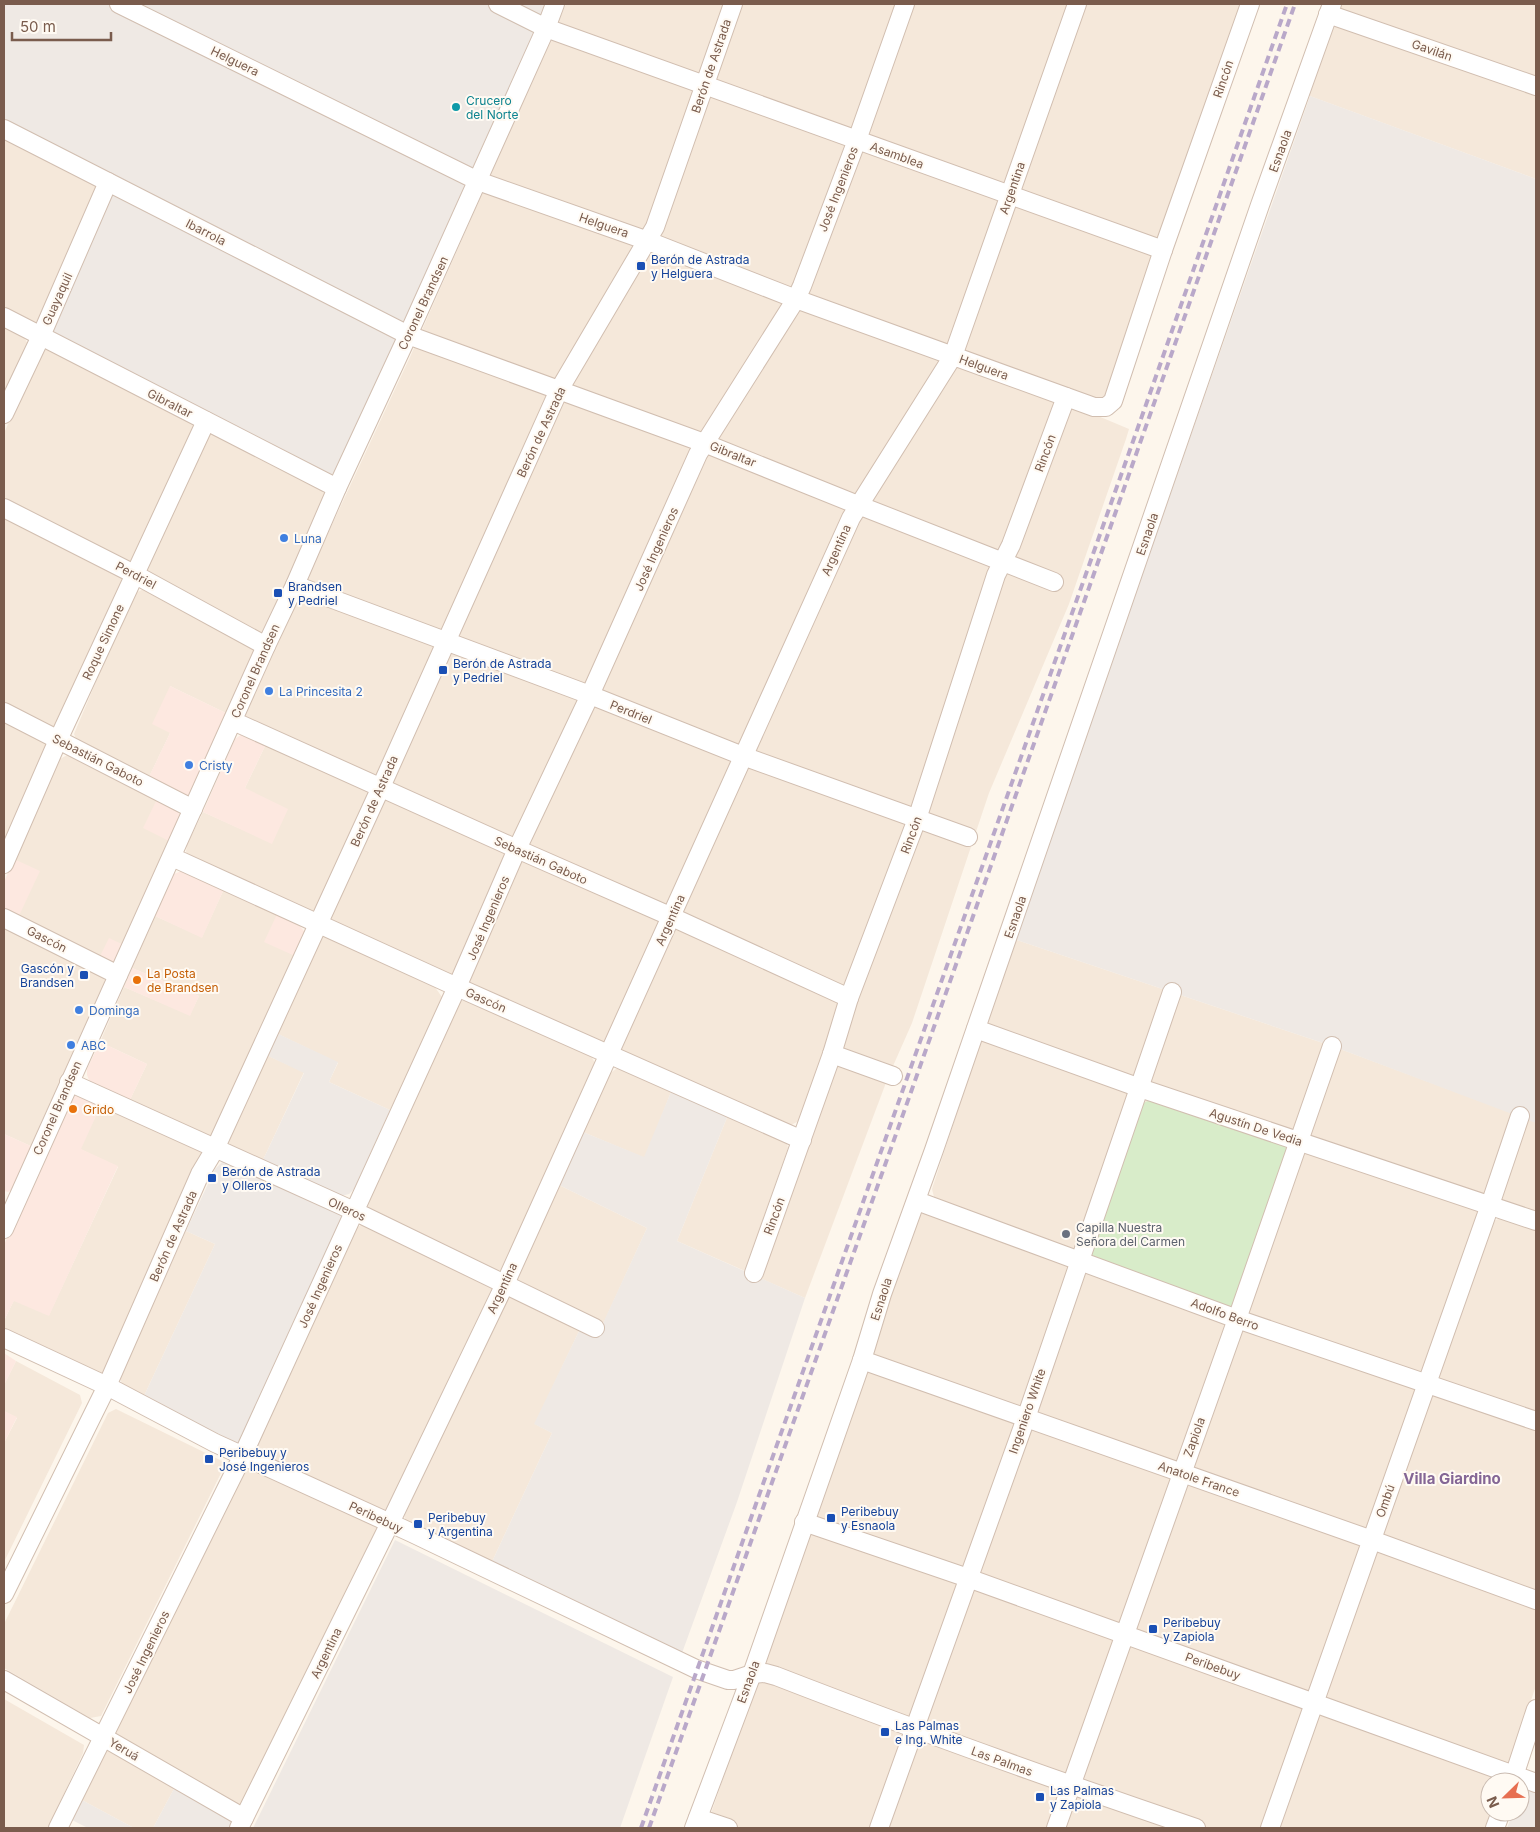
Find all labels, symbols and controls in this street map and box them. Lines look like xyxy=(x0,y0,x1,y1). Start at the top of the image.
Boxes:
scale bar xyxy=(12,10,111,42)
text: 50 m xyxy=(20,17,56,36)
street label: Berón de Astrada xyxy=(688,17,734,115)
street label: Gavilán xyxy=(1410,36,1454,64)
street label: Helguera xyxy=(209,43,261,79)
street label: Rincón xyxy=(1210,58,1236,100)
place label: Crucero del Norte xyxy=(466,93,518,122)
marker: Crucero del Norte xyxy=(450,101,462,113)
street label: Esnaola xyxy=(1265,128,1295,174)
street label: Asamblea xyxy=(868,138,926,172)
street label: José Ingenieros xyxy=(815,144,861,234)
street label: Argentina xyxy=(996,160,1028,216)
street label: Helguera xyxy=(577,210,631,240)
street label: Ibarrola xyxy=(183,215,229,249)
place label: Berón de Astrada y Helguera xyxy=(651,252,749,281)
street label: Coronel Brandsen xyxy=(395,254,451,352)
marker: Berón de Astrada y Helguera xyxy=(635,260,647,272)
street label: Guayaquil xyxy=(39,270,75,328)
street label: Helguera xyxy=(957,351,1011,383)
street label: Berón de Astrada xyxy=(513,384,569,480)
street label: Gibraltar xyxy=(145,385,196,421)
street label: Rincón xyxy=(1031,432,1059,474)
street label: Gibraltar xyxy=(708,438,759,470)
street label: José Ingenieros xyxy=(631,505,681,593)
street label: Esnaola xyxy=(1133,511,1161,557)
street label: Argentina xyxy=(818,522,854,578)
place label: Luna xyxy=(294,531,322,546)
marker: Luna xyxy=(278,532,290,544)
street label: Perdriel xyxy=(113,558,159,592)
place label: Brandsen y Pedriel xyxy=(288,579,342,608)
marker: Brandsen y Pedriel xyxy=(272,587,284,599)
street label: Roque Simone xyxy=(79,602,127,682)
street label: Coronel Brandsen xyxy=(227,621,283,721)
place label: Berón de Astrada y Pedriel xyxy=(453,656,551,685)
marker: Berón de Astrada y Pedriel xyxy=(437,664,449,676)
place label: La Princesita 2 xyxy=(279,684,363,699)
marker: La Princesita 2 xyxy=(263,685,275,697)
street label: Perdriel xyxy=(608,697,654,727)
street label: Sebastián Gaboto xyxy=(50,731,146,789)
street label: Berón de Astrada xyxy=(347,753,401,849)
place label: Cristy xyxy=(199,758,233,773)
marker: Cristy xyxy=(183,759,195,771)
street label: Rincón xyxy=(897,814,925,856)
street label: Sebastián Gaboto xyxy=(492,833,590,887)
street label: José Ingenieros xyxy=(463,874,513,962)
street label: Argentina xyxy=(652,892,688,948)
street label: Esnaola xyxy=(1001,894,1029,940)
street label: Gascón xyxy=(24,923,70,955)
place label: Gascón y Brandsen xyxy=(20,961,74,990)
place label: La Posta de Brandsen xyxy=(147,966,219,995)
marker: Gascón y Brandsen xyxy=(78,969,90,981)
marker: La Posta de Brandsen xyxy=(131,974,143,986)
street label: Gascón xyxy=(463,984,509,1016)
place label: Dominga xyxy=(89,1003,139,1018)
marker: Dominga xyxy=(73,1004,85,1016)
place label: ABC xyxy=(81,1038,106,1053)
marker: ABC xyxy=(65,1039,77,1051)
street label: Coronel Brandsen xyxy=(29,1058,85,1158)
place label: Grido xyxy=(83,1102,114,1117)
marker: Grido xyxy=(67,1103,79,1115)
street label: Agustín De Vedia xyxy=(1208,1105,1304,1149)
place label: Berón de Astrada y Olleros xyxy=(222,1164,320,1193)
marker: Berón de Astrada y Olleros xyxy=(206,1172,218,1184)
street label: Berón de Astrada xyxy=(146,1188,200,1284)
street label: Olleros xyxy=(326,1194,368,1224)
street label: Rincón xyxy=(760,1195,788,1237)
place label: Capilla Nuestra Señora del Carmen xyxy=(1076,1220,1185,1249)
marker: Capilla Nuestra Señora del Carmen xyxy=(1060,1228,1072,1240)
street label: José Ingenieros xyxy=(295,1242,345,1330)
street label: Argentina xyxy=(484,1260,520,1316)
street label: Esnaola xyxy=(867,1276,895,1322)
street label: Adolfo Berro xyxy=(1189,1295,1261,1333)
street label: Ingeniero White xyxy=(1005,1366,1049,1456)
street label: Zapiola xyxy=(1180,1415,1208,1459)
place label: Peribebuy y José Ingenieros xyxy=(219,1445,309,1474)
marker: Peribebuy y José Ingenieros xyxy=(203,1453,215,1465)
street label: Anatole France xyxy=(1156,1458,1242,1500)
district label: Villa Giardino xyxy=(1403,1469,1501,1488)
street label: Ombú xyxy=(1372,1482,1398,1520)
street label: Peribebuy xyxy=(347,1498,406,1536)
place label: Peribebuy y Esnaola xyxy=(841,1504,899,1533)
place label: Peribebuy y Argentina xyxy=(428,1510,493,1539)
marker: Peribebuy y Esnaola xyxy=(825,1512,837,1524)
marker: Peribebuy y Argentina xyxy=(412,1518,424,1530)
street label: José Ingenieros xyxy=(119,1608,173,1696)
place label: Peribebuy y Zapiola xyxy=(1163,1615,1221,1644)
marker: Peribebuy y Zapiola xyxy=(1147,1623,1159,1635)
street label: Argentina xyxy=(307,1625,345,1681)
street label: Peribebuy xyxy=(1183,1649,1243,1683)
street label: Esnaola xyxy=(733,1659,763,1705)
place label: Las Palmas e Ing. White xyxy=(895,1718,963,1747)
marker: Las Palmas e Ing. White xyxy=(879,1726,891,1738)
street label: Yeruá xyxy=(106,1734,142,1764)
street label: Las Palmas xyxy=(969,1743,1035,1779)
north arrow xyxy=(1480,1772,1530,1822)
place label: Las Palmas y Zapiola xyxy=(1050,1783,1114,1812)
marker: Las Palmas y Zapiola xyxy=(1034,1791,1046,1803)
text: N xyxy=(1483,1794,1502,1811)

